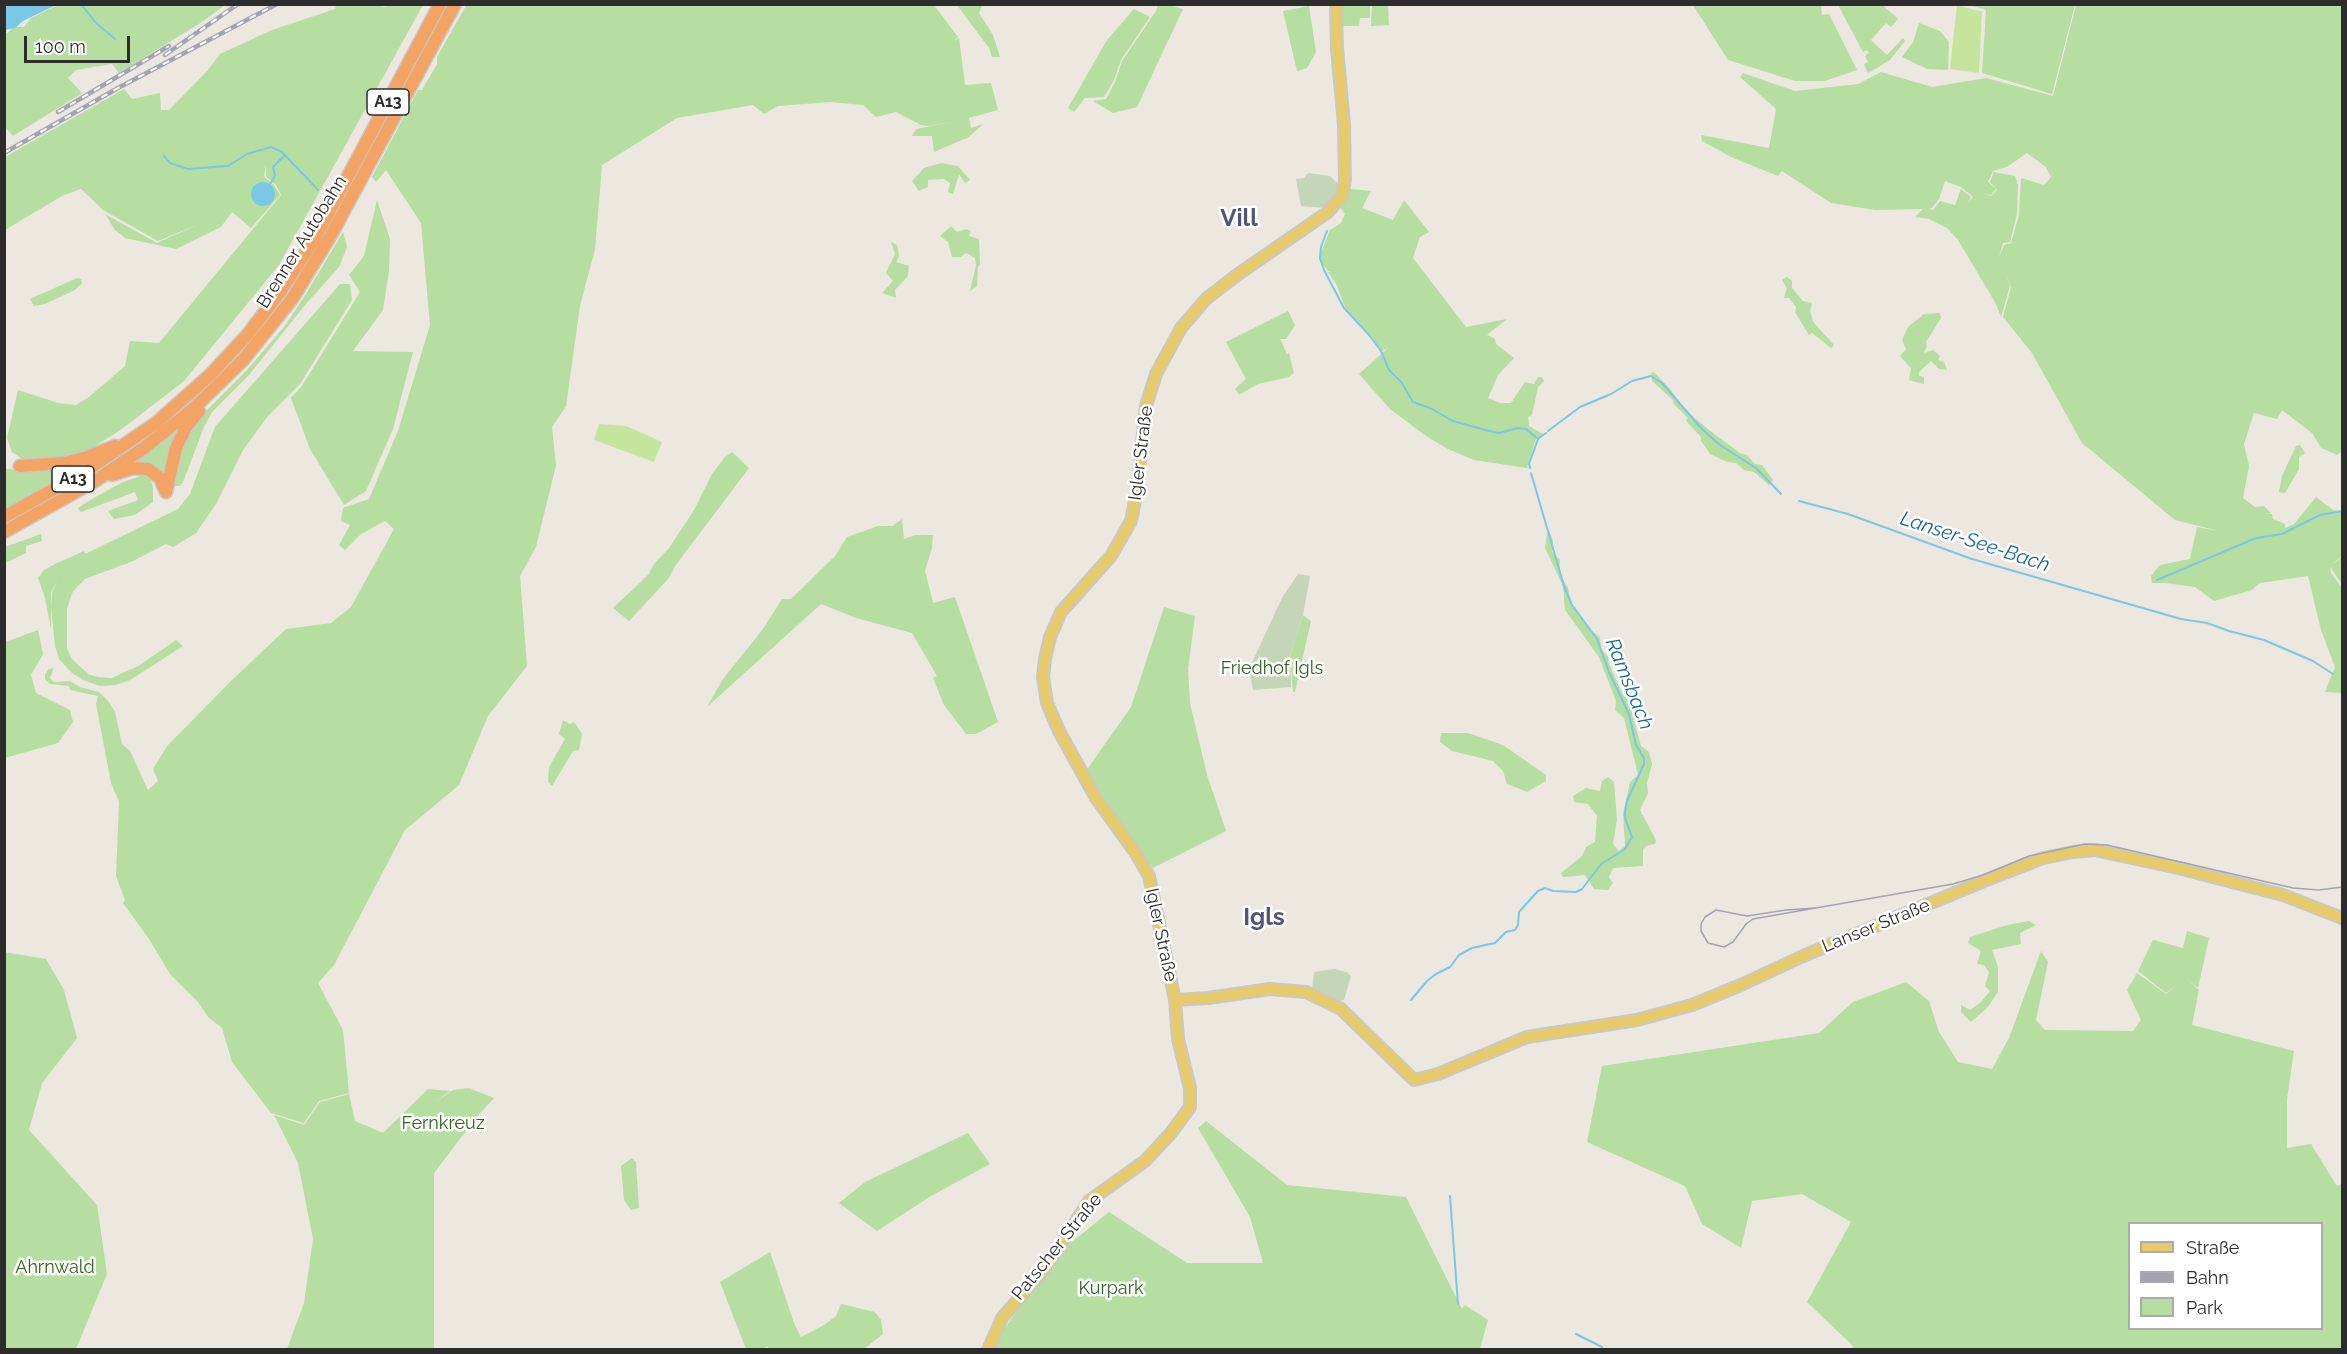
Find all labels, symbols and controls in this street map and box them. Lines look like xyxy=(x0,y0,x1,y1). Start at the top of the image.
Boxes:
scale bar xyxy=(27,24,134,62)
text: 100 m xyxy=(35,36,86,57)
road number: A13 xyxy=(367,89,409,115)
street label: Brenner Autobahn xyxy=(253,172,351,312)
district label: Vill xyxy=(1220,205,1258,233)
street label: Igler Straße xyxy=(1124,404,1158,502)
road number: A13 xyxy=(52,466,94,492)
water label: Lanser-See-Bach xyxy=(1897,507,2053,577)
water label: Ramsbach xyxy=(1600,635,1658,733)
park label: Friedhof Igls xyxy=(1221,658,1323,680)
street label: Igler Straße xyxy=(1141,886,1181,984)
street label: Lanser Straße xyxy=(1819,895,1933,957)
district label: Igls xyxy=(1243,904,1285,932)
park label: Fernkreuz xyxy=(401,1113,485,1135)
street label: Patscher Straße xyxy=(1007,1189,1107,1305)
legend xyxy=(2128,1222,2323,1330)
text: Straße xyxy=(2186,1237,2239,1258)
park label: Ahrnwald xyxy=(15,1257,95,1279)
text: Bahn xyxy=(2186,1267,2229,1288)
park label: Kurpark xyxy=(1078,1278,1144,1300)
text: Park xyxy=(2186,1297,2223,1318)

